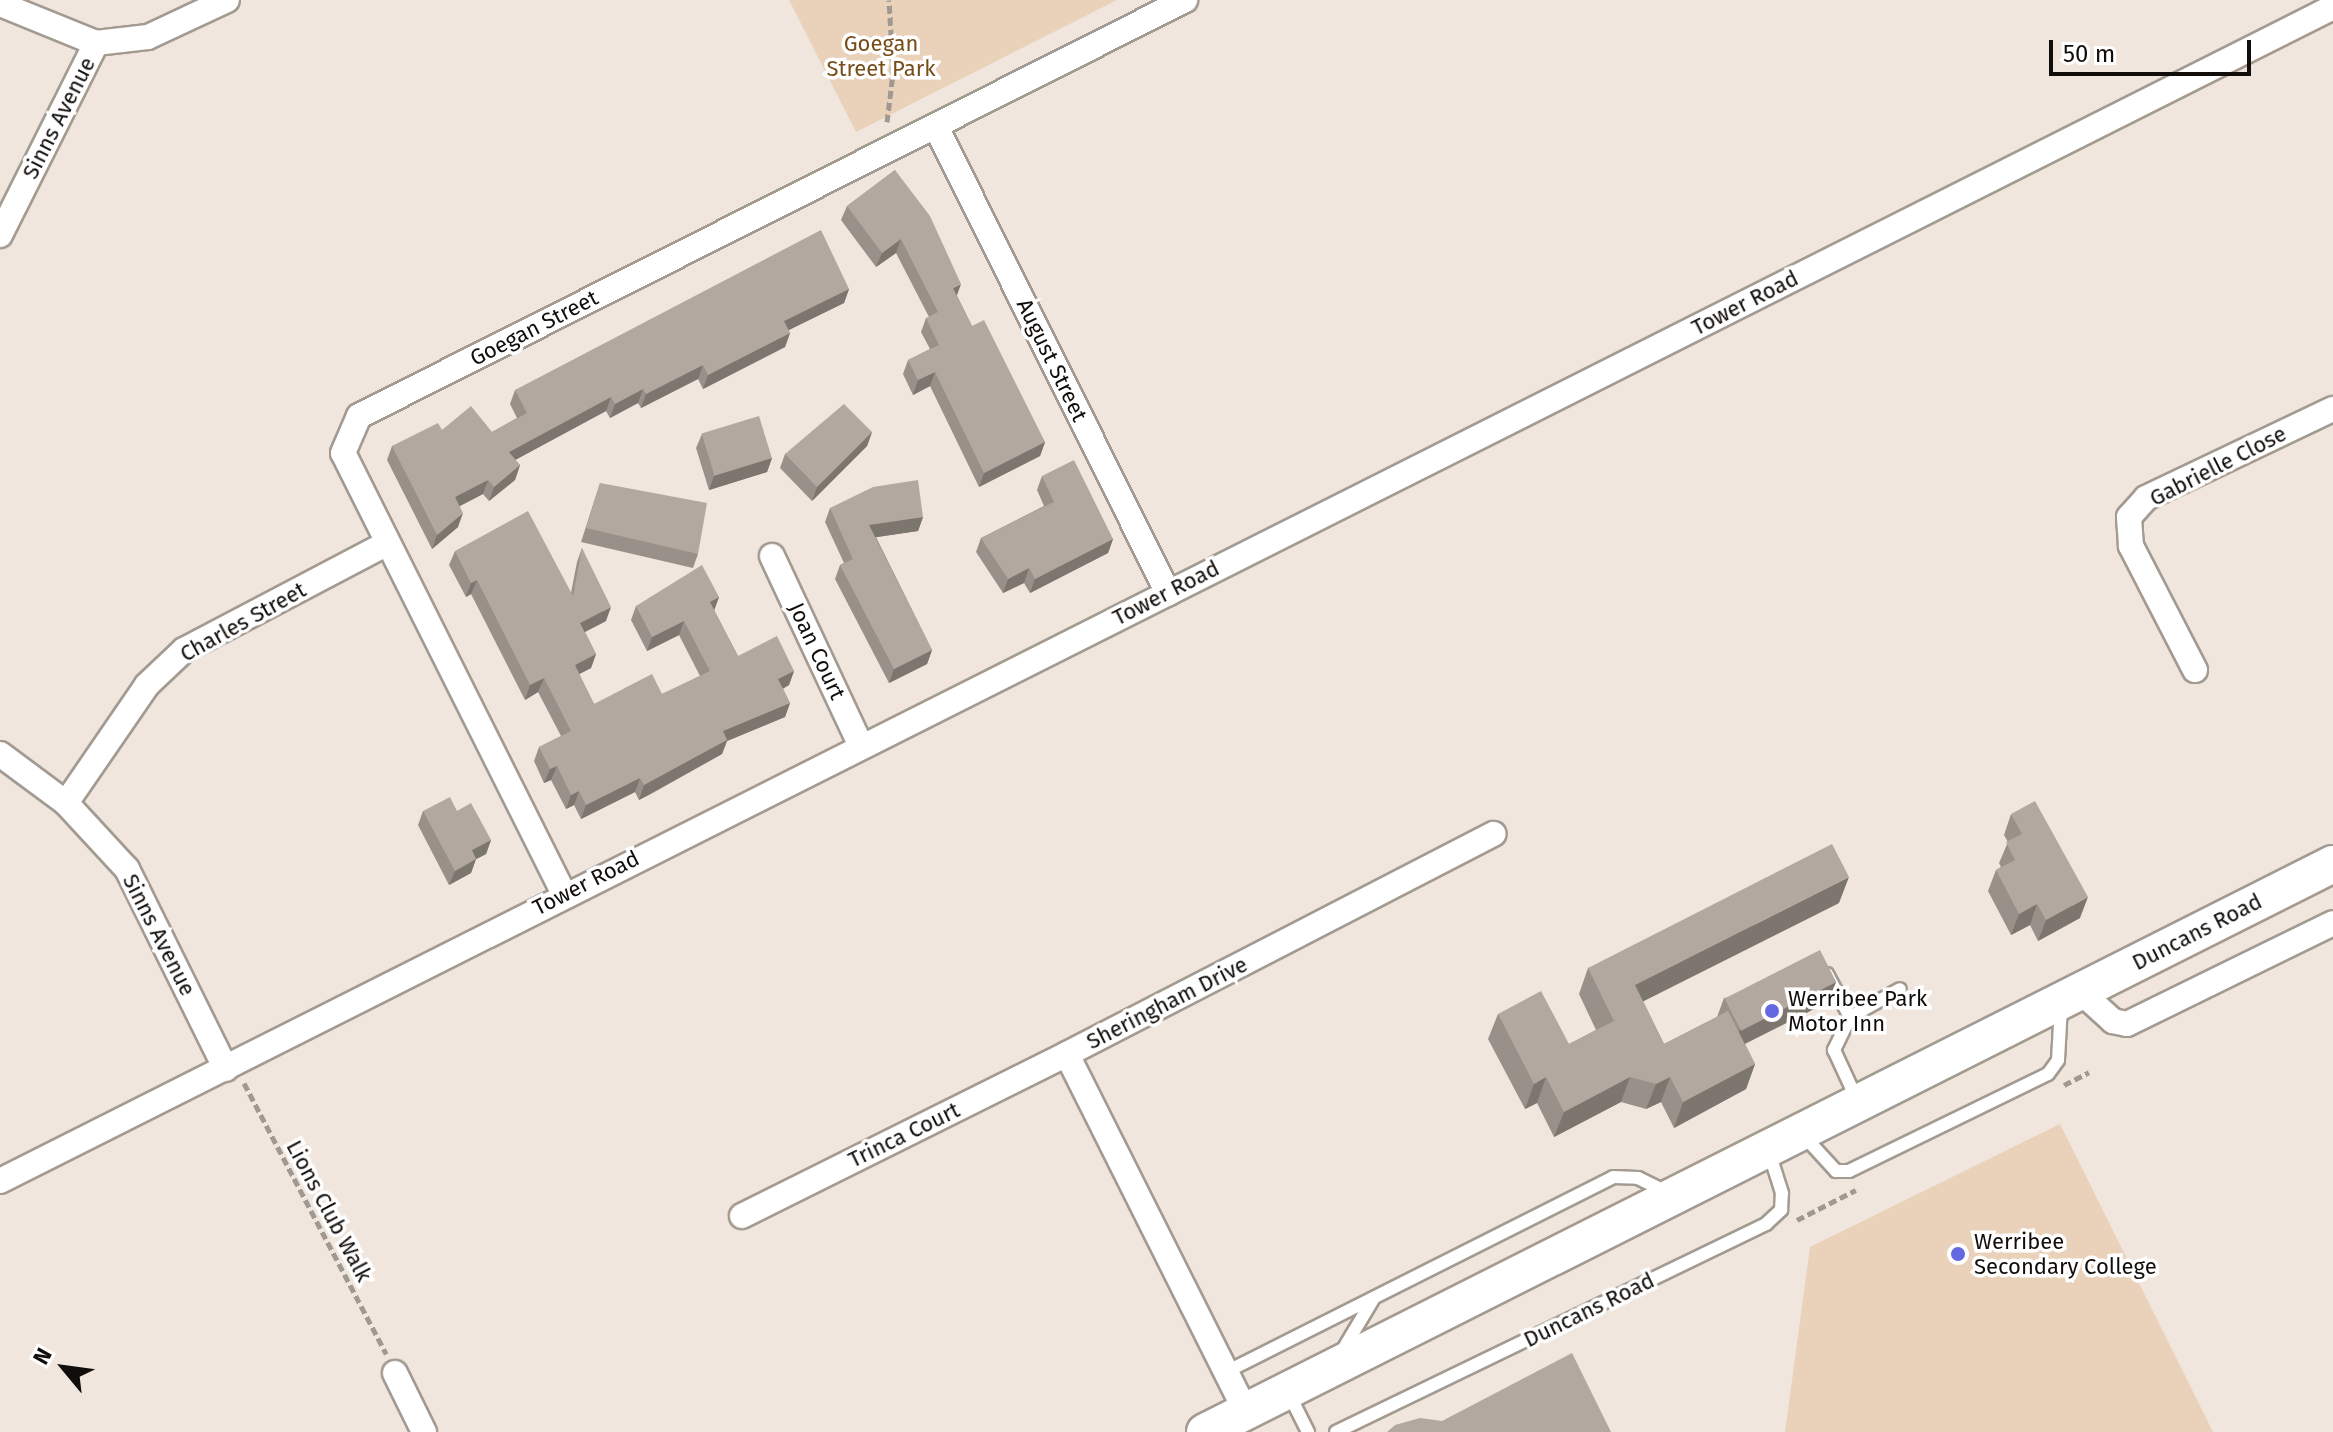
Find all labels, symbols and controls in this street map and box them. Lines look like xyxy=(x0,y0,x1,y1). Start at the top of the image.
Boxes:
scale bar xyxy=(2053,24,2255,74)
park label: Goegan Street Park xyxy=(827,30,935,82)
text: 50 m xyxy=(2063,40,2115,68)
street label: Sinns Avenue xyxy=(17,53,101,183)
street label: Tower Road xyxy=(1687,265,1803,341)
street label: Goegan Street xyxy=(466,284,602,372)
street label: August Street xyxy=(1011,294,1093,426)
street label: Gabrielle Close xyxy=(2145,420,2291,512)
street label: Tower Road xyxy=(1108,555,1224,631)
street label: Charles Street xyxy=(176,577,310,667)
street label: Joan Court xyxy=(783,598,851,704)
street label: Tower Road xyxy=(528,845,644,921)
street label: Sinns Avenue xyxy=(117,870,201,1000)
street label: Duncans Road xyxy=(2128,888,2266,976)
street label: Sheringham Drive xyxy=(1082,951,1252,1055)
place label: Werribee Park Motor Inn xyxy=(1788,985,1927,1036)
marker: Werribee Park Motor Inn xyxy=(1763,1002,1781,1020)
street label: Trinca Court xyxy=(844,1097,964,1173)
street label: Lions Club Walk xyxy=(281,1136,377,1286)
place label: Werribee Secondary College xyxy=(1974,1228,2157,1280)
marker: Werribee Secondary College xyxy=(1949,1245,1967,1263)
street label: Duncans Road xyxy=(1519,1267,1659,1353)
north arrow xyxy=(24,1328,104,1408)
text: N xyxy=(27,1343,58,1369)

